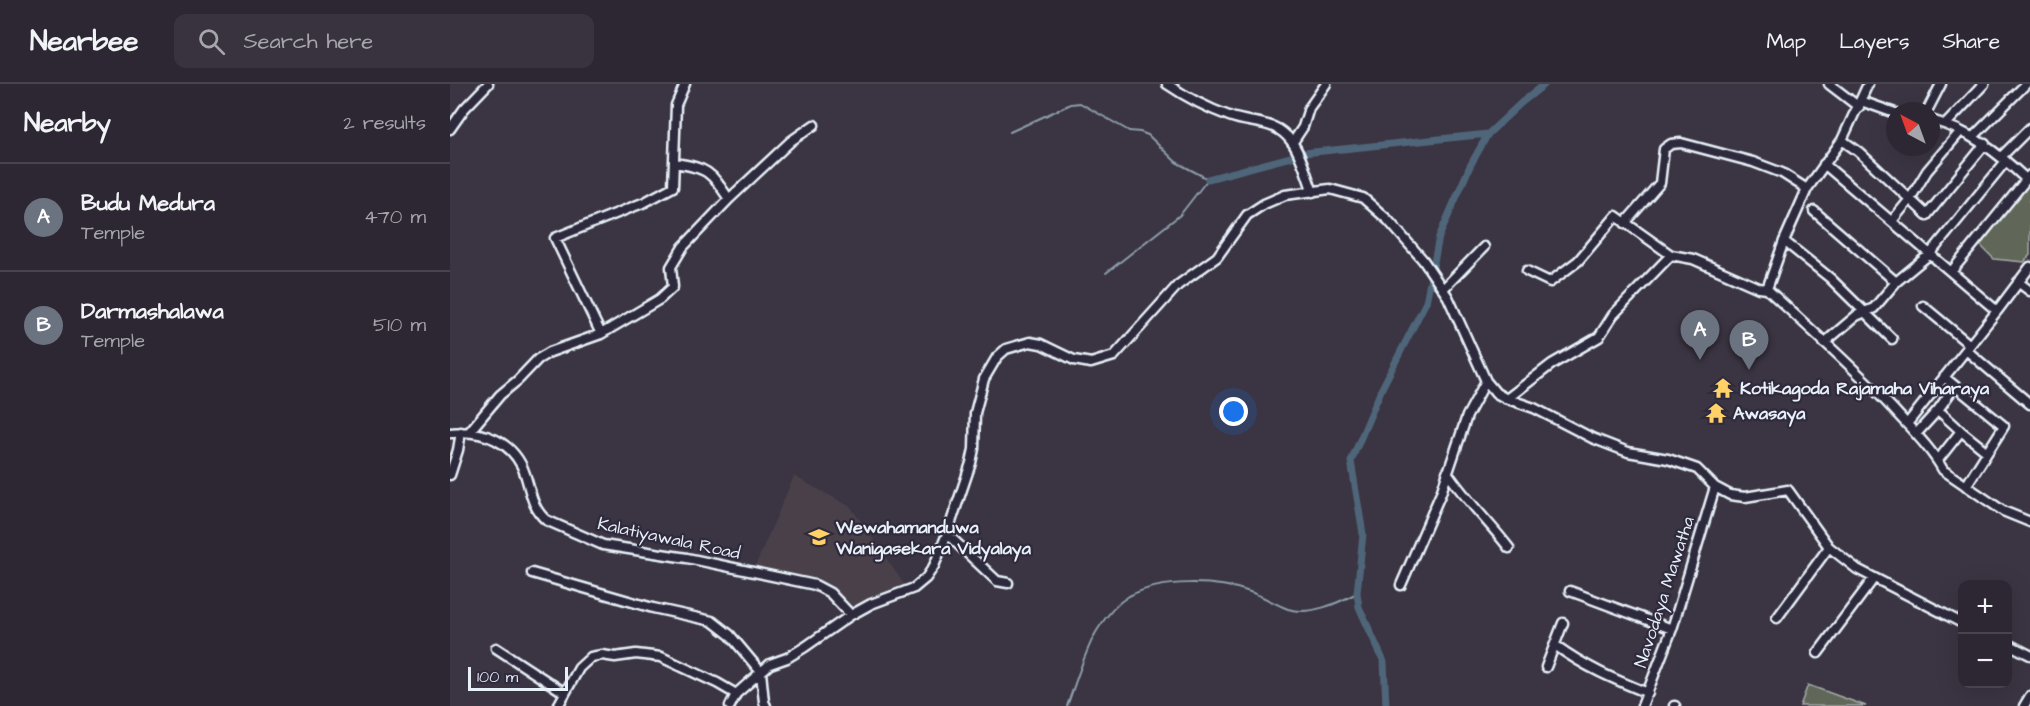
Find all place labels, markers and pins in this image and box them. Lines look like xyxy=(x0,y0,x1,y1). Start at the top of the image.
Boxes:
pin: A xyxy=(1680,310,1720,360)
pin: B xyxy=(1730,320,1768,370)
temple icon: Kotikagoda Rajamaha Viharaya xyxy=(1711,376,1735,400)
place label: Kotikagoda Rajamaha Viharaya xyxy=(1740,376,1990,402)
temple icon: Awasaya xyxy=(1704,401,1728,425)
place label: Awasaya xyxy=(1733,401,1806,427)
place label: Wewahamanduwa Wanigasekara Vidyalaya xyxy=(835,515,1032,562)
school or university icon: Wewahamanduwa Wanigasekara Vidyalaya xyxy=(807,525,831,549)

